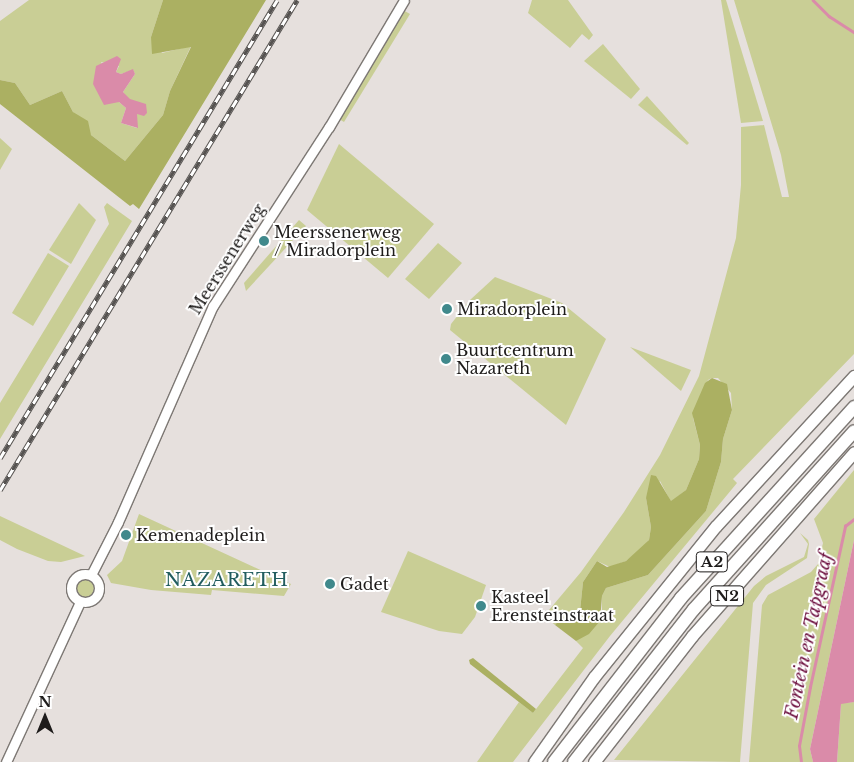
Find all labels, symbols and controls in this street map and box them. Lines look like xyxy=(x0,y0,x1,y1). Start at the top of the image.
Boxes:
street label: Meerssenerweg xyxy=(185,200,269,318)
place label: Meerssenerweg / Miradorplein xyxy=(274,222,401,260)
marker: Meerssenerweg / Miradorplein xyxy=(258,235,270,247)
place label: Miradorplein xyxy=(457,299,567,319)
marker: Miradorplein xyxy=(441,303,453,315)
place label: Buurtcentrum Nazareth xyxy=(456,340,574,378)
marker: Buurtcentrum Nazareth xyxy=(440,353,452,365)
place label: Kemenadeplein xyxy=(136,525,265,545)
marker: Kemenadeplein xyxy=(120,529,132,541)
road number: A2 xyxy=(696,550,728,574)
water label: Fontein en Tapgraaf xyxy=(781,550,837,722)
district label: NAZARETH xyxy=(164,569,290,591)
place label: Gadet xyxy=(340,574,389,594)
marker: Gadet xyxy=(324,578,336,590)
road number: N2 xyxy=(710,584,744,608)
place label: Kasteel Erensteinstraat xyxy=(491,587,614,625)
marker: Kasteel Erensteinstraat xyxy=(475,600,487,612)
north arrow xyxy=(20,692,70,742)
text: N xyxy=(38,693,52,711)

